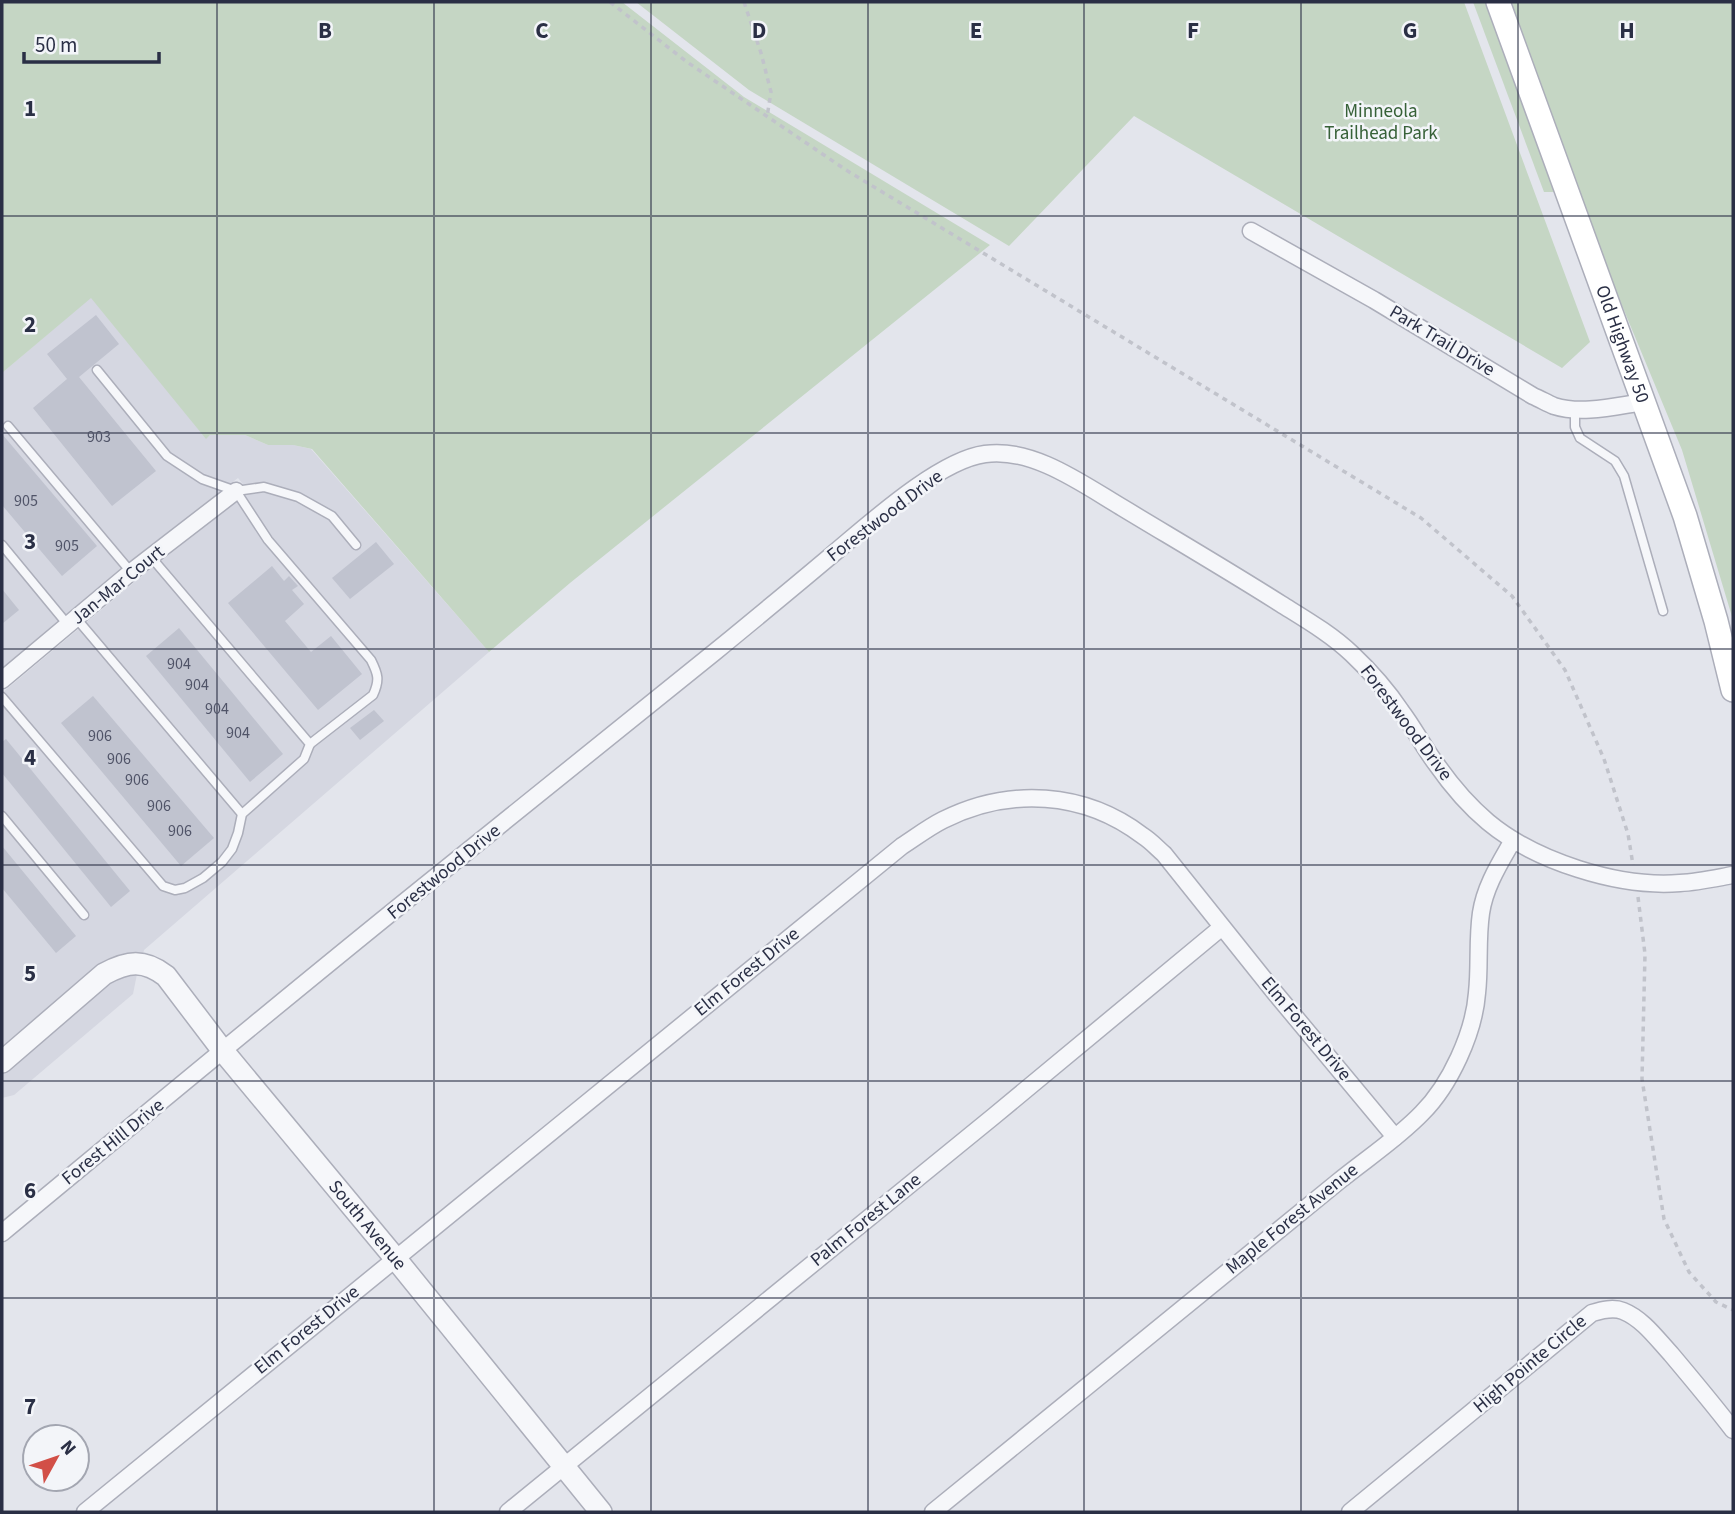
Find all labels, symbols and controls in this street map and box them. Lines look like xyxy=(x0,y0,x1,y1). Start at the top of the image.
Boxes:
text: B xyxy=(318,14,332,47)
text: C xyxy=(535,14,549,47)
text: D xyxy=(752,14,766,47)
text: E xyxy=(970,14,982,47)
text: F xyxy=(1187,14,1199,47)
text: G xyxy=(1403,14,1417,47)
text: H xyxy=(1619,14,1635,47)
scale bar xyxy=(24,21,159,65)
text: 50 m xyxy=(35,30,77,60)
text: 1 xyxy=(24,92,36,125)
park label: Minneola Trailhead Park xyxy=(1324,98,1438,147)
street label: Old Highway 50 xyxy=(1589,281,1656,407)
street label: Park Trail Drive xyxy=(1384,299,1500,383)
text: 2 xyxy=(24,308,36,341)
house number: 903 xyxy=(87,426,111,448)
street label: Forestwood Drive xyxy=(821,463,949,569)
house number: 905 xyxy=(14,490,38,512)
text: 3 xyxy=(24,525,36,558)
house number: 905 xyxy=(55,535,79,557)
street label: Jan-Mar Court xyxy=(65,539,171,631)
house number: 904 xyxy=(167,653,191,675)
street label: Forestwood Drive xyxy=(1353,659,1459,787)
house number: 904 xyxy=(185,674,209,696)
house number: 904 xyxy=(205,698,229,720)
house number: 904 xyxy=(226,722,250,744)
house number: 906 xyxy=(88,725,112,747)
text: 4 xyxy=(24,741,36,774)
house number: 906 xyxy=(107,748,131,770)
house number: 906 xyxy=(125,769,149,791)
house number: 906 xyxy=(147,795,171,817)
street label: Forestwood Drive xyxy=(382,818,506,926)
house number: 906 xyxy=(168,820,192,842)
street label: Elm Forest Drive xyxy=(689,921,805,1023)
text: 5 xyxy=(24,957,36,990)
street label: Elm Forest Drive xyxy=(1254,971,1358,1087)
street label: Forest Hill Drive xyxy=(56,1092,170,1192)
street label: Maple Forest Avenue xyxy=(1220,1157,1364,1281)
street label: Palm Forest Lane xyxy=(805,1167,927,1273)
text: 6 xyxy=(24,1174,36,1207)
street label: South Avenue xyxy=(322,1174,413,1276)
street label: Elm Forest Drive xyxy=(249,1279,365,1381)
street label: High Pointe Circle xyxy=(1467,1308,1593,1420)
text: 7 xyxy=(24,1390,36,1423)
north arrow xyxy=(21,1423,91,1493)
text: N xyxy=(53,1435,82,1462)

